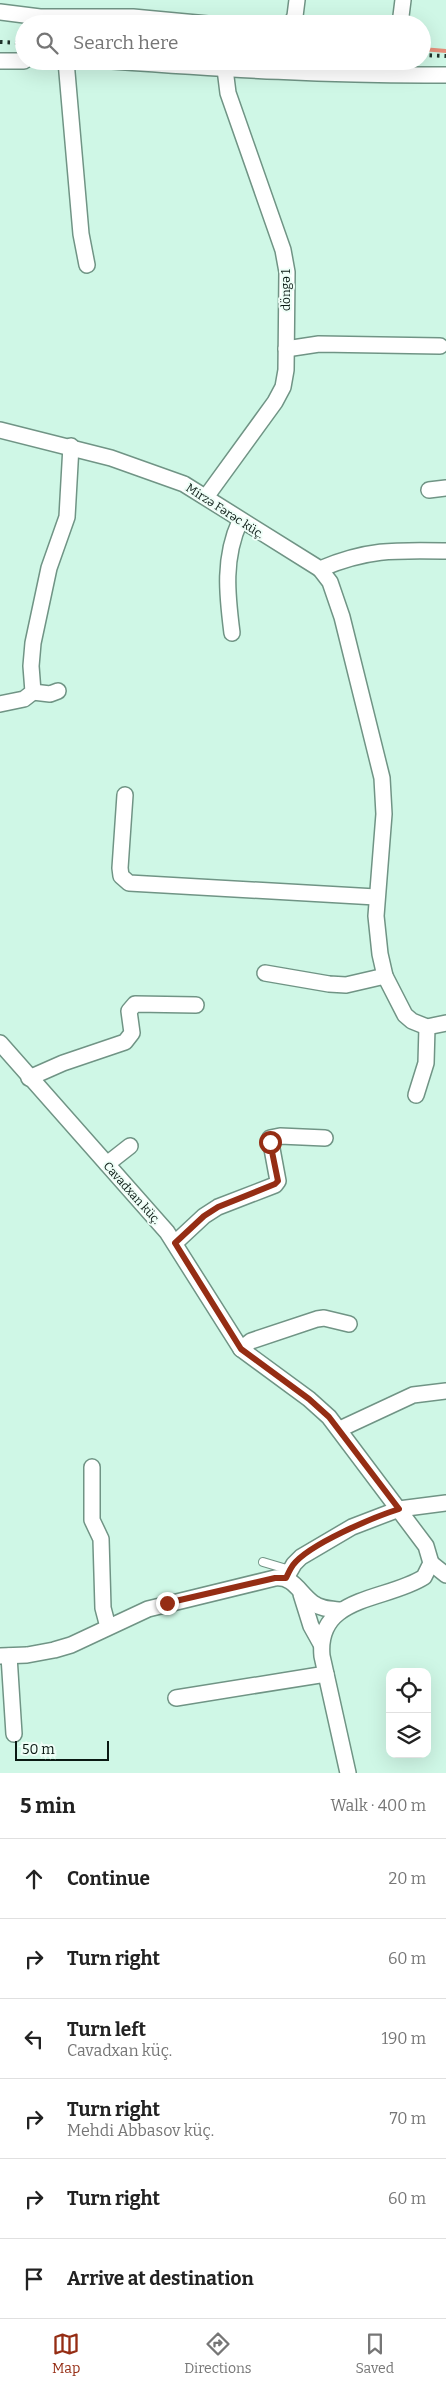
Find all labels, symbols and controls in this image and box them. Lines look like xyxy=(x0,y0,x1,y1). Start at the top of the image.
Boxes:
search box xyxy=(15,15,431,70)
icon: search xyxy=(33,29,61,57)
text: Search here xyxy=(73,31,178,54)
street label: döngə 1 xyxy=(279,269,293,311)
street label: Mirzə Fərəc küç. xyxy=(183,481,267,541)
route start xyxy=(259,1131,282,1154)
street label: Cavadxan küç. xyxy=(100,1159,164,1227)
route end xyxy=(156,1592,179,1615)
map controls xyxy=(386,1668,431,1758)
button: locate xyxy=(386,1668,431,1713)
button: layers xyxy=(386,1713,431,1758)
scale bar xyxy=(15,1738,109,1761)
text: 50 m xyxy=(22,1741,55,1758)
text: 5 min xyxy=(20,1793,76,1819)
text: Walk · 400 m xyxy=(330,1796,426,1815)
icon: ahead xyxy=(20,1865,48,1893)
text: Continue xyxy=(67,1867,150,1890)
text: 20 m xyxy=(389,1869,426,1888)
icon: right xyxy=(20,1945,48,1973)
text: Turn right xyxy=(67,1947,160,1970)
text: 60 m xyxy=(388,1949,426,1968)
text: Turn left xyxy=(67,2018,146,2041)
icon: left xyxy=(20,2025,48,2053)
text: 190 m xyxy=(381,2029,426,2048)
text: Cavadxan küç. xyxy=(67,2041,172,2060)
text: Turn right xyxy=(67,2098,160,2121)
icon: right xyxy=(20,2105,48,2133)
text: 70 m xyxy=(390,2109,426,2128)
text: Mehdi Abbasov küç. xyxy=(67,2121,214,2140)
icon: right xyxy=(20,2185,48,2213)
text: Turn right xyxy=(67,2187,160,2210)
text: 60 m xyxy=(388,2189,426,2208)
icon: arrive xyxy=(20,2265,48,2293)
text: Arrive at destination xyxy=(67,2267,254,2290)
tab: Map xyxy=(52,2330,80,2377)
tab: Directions xyxy=(184,2330,252,2377)
tab: Saved xyxy=(356,2330,394,2377)

